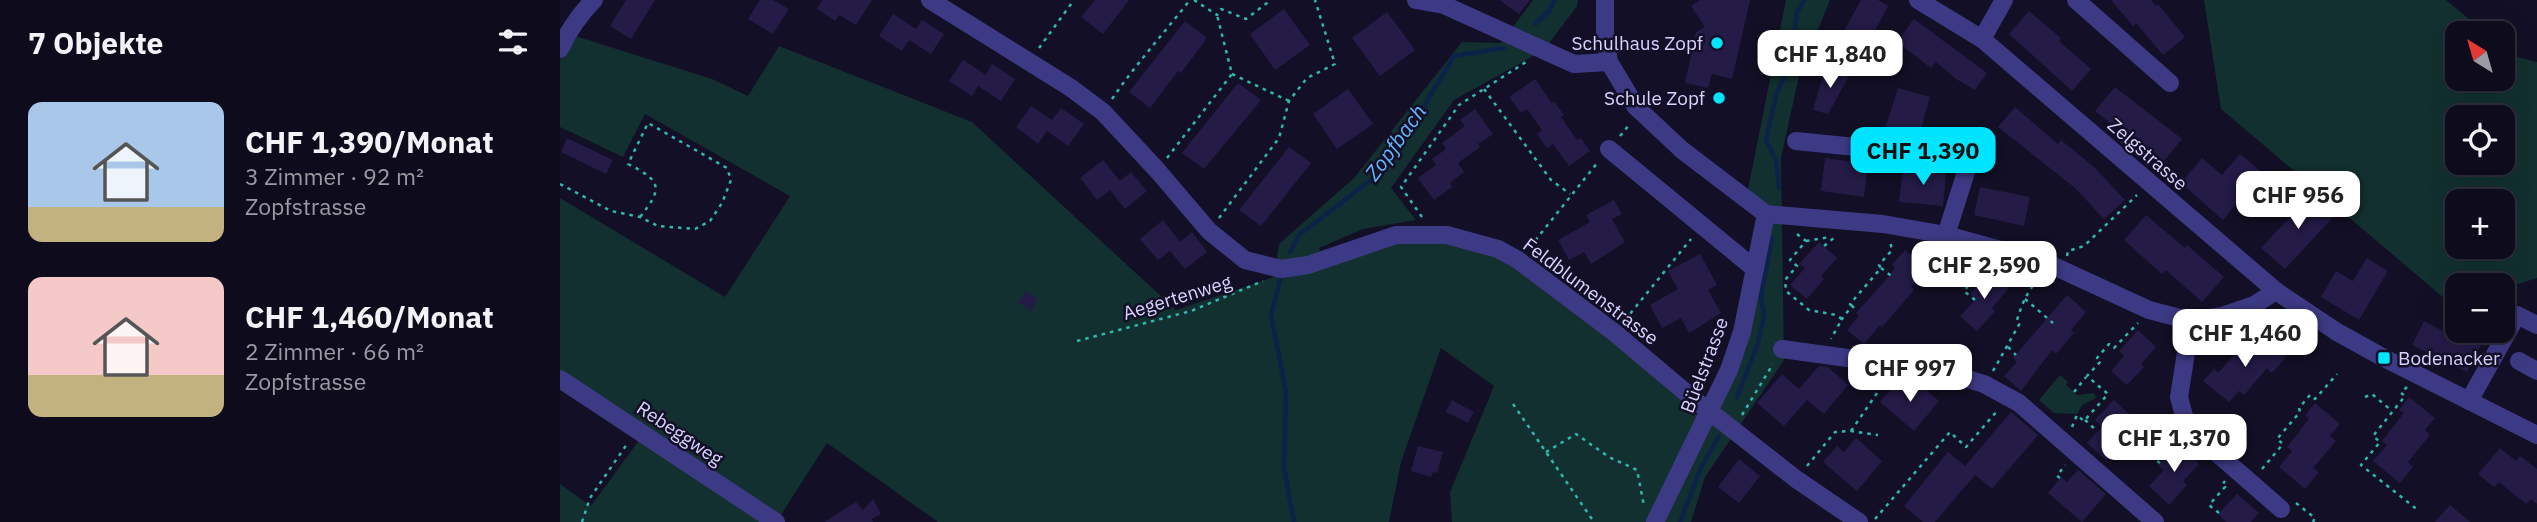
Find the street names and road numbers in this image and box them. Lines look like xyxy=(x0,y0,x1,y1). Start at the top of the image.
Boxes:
street label: Zelgstrasse xyxy=(2103,113,2193,195)
street label: Feldblumenstrasse xyxy=(1519,232,1663,350)
street label: Aegertenweg xyxy=(1120,269,1234,325)
street label: Büelstrasse xyxy=(1675,314,1733,416)
street label: Rebeggweg xyxy=(632,395,728,471)

